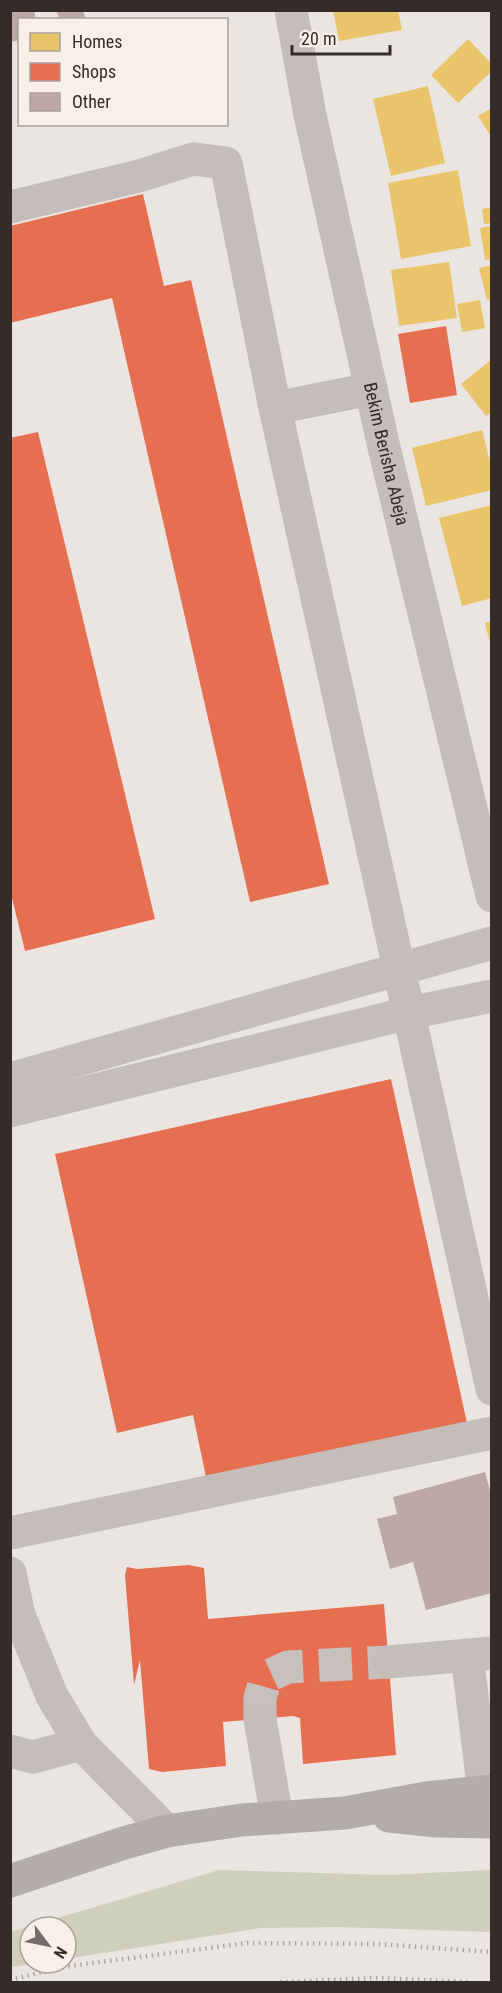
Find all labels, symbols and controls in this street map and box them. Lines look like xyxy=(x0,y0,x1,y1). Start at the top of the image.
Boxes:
legend xyxy=(18,18,228,126)
scale bar xyxy=(292,18,390,56)
text: 20 m xyxy=(301,28,336,49)
text: Homes xyxy=(72,31,122,52)
text: Shops xyxy=(72,61,116,82)
text: Other xyxy=(72,91,111,112)
street label: Bekim Berisha Abeja xyxy=(360,380,413,527)
north arrow xyxy=(18,1915,78,1975)
text: N xyxy=(50,1943,71,1962)

